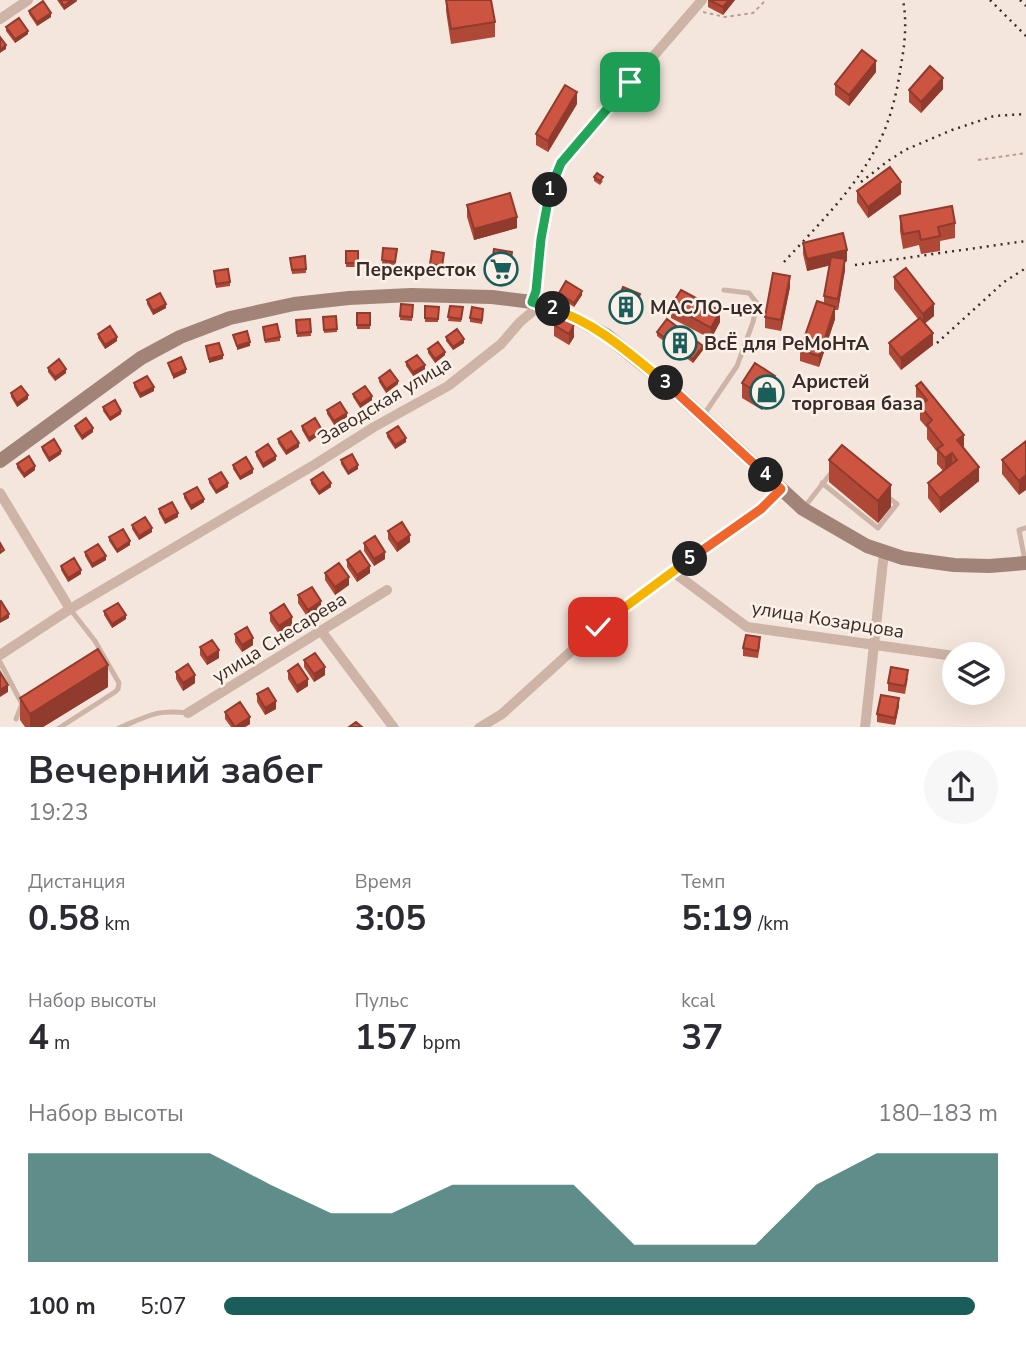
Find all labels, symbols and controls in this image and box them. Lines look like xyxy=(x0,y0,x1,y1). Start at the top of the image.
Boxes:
pin xyxy=(600,52,660,112)
icon: arrive xyxy=(611,63,649,101)
pin: 1 xyxy=(532,172,568,208)
text: 1 xyxy=(544,176,555,202)
supermarket icon: Перекресток xyxy=(482,250,520,288)
place label: Перекресток xyxy=(356,257,476,283)
building icon: МАСЛО-цех xyxy=(607,288,645,326)
pin: 2 xyxy=(536,292,570,326)
text: 2 xyxy=(547,295,558,321)
place label: МАСЛО-цех xyxy=(650,295,763,321)
building icon: ВсЁ для РеМоНтА xyxy=(661,324,699,362)
place label: ВсЁ для РеМоНтА xyxy=(704,331,870,357)
street label: Заводская улица xyxy=(313,351,456,451)
pin: 3 xyxy=(648,366,684,400)
text: 3 xyxy=(660,369,671,395)
place label: Аристей торговая база xyxy=(792,369,923,417)
shop icon: Аристей торговая база xyxy=(748,373,786,411)
pin: 4 xyxy=(748,458,784,492)
text: 4 xyxy=(760,461,771,487)
pin: 5 xyxy=(672,542,708,576)
text: 5 xyxy=(684,545,695,571)
street label: улица Снесарева xyxy=(208,586,352,690)
street label: улица Козарцова xyxy=(750,595,906,645)
pin xyxy=(568,597,628,657)
icon: check xyxy=(579,608,617,646)
map controls xyxy=(942,642,1005,705)
button: layers xyxy=(942,642,1005,705)
text: Вечерний забег xyxy=(28,745,323,796)
button: share xyxy=(924,750,998,824)
text: 19:23 xyxy=(28,797,88,828)
text: Дистанция xyxy=(28,869,125,895)
text: Время xyxy=(355,869,412,895)
text: Темп xyxy=(681,869,725,895)
text: 0.58 xyxy=(28,895,100,942)
text: 3:05 xyxy=(355,895,426,942)
text: 5:19 xyxy=(681,895,753,942)
text: km xyxy=(100,911,130,937)
text: /km xyxy=(753,911,789,937)
text: Набор высоты xyxy=(28,988,157,1014)
text: Пульс xyxy=(355,988,409,1014)
text: kcal xyxy=(681,988,715,1014)
text: 4 xyxy=(28,1014,49,1061)
text: 157 xyxy=(355,1014,418,1061)
text: 37 xyxy=(681,1014,723,1061)
text: m xyxy=(49,1030,70,1056)
text: bpm xyxy=(418,1030,461,1056)
text: Набор высоты xyxy=(28,1098,184,1129)
text: 180–183 m xyxy=(878,1098,998,1129)
text: 100 m xyxy=(28,1291,96,1322)
text: 5:07 xyxy=(140,1291,187,1322)

